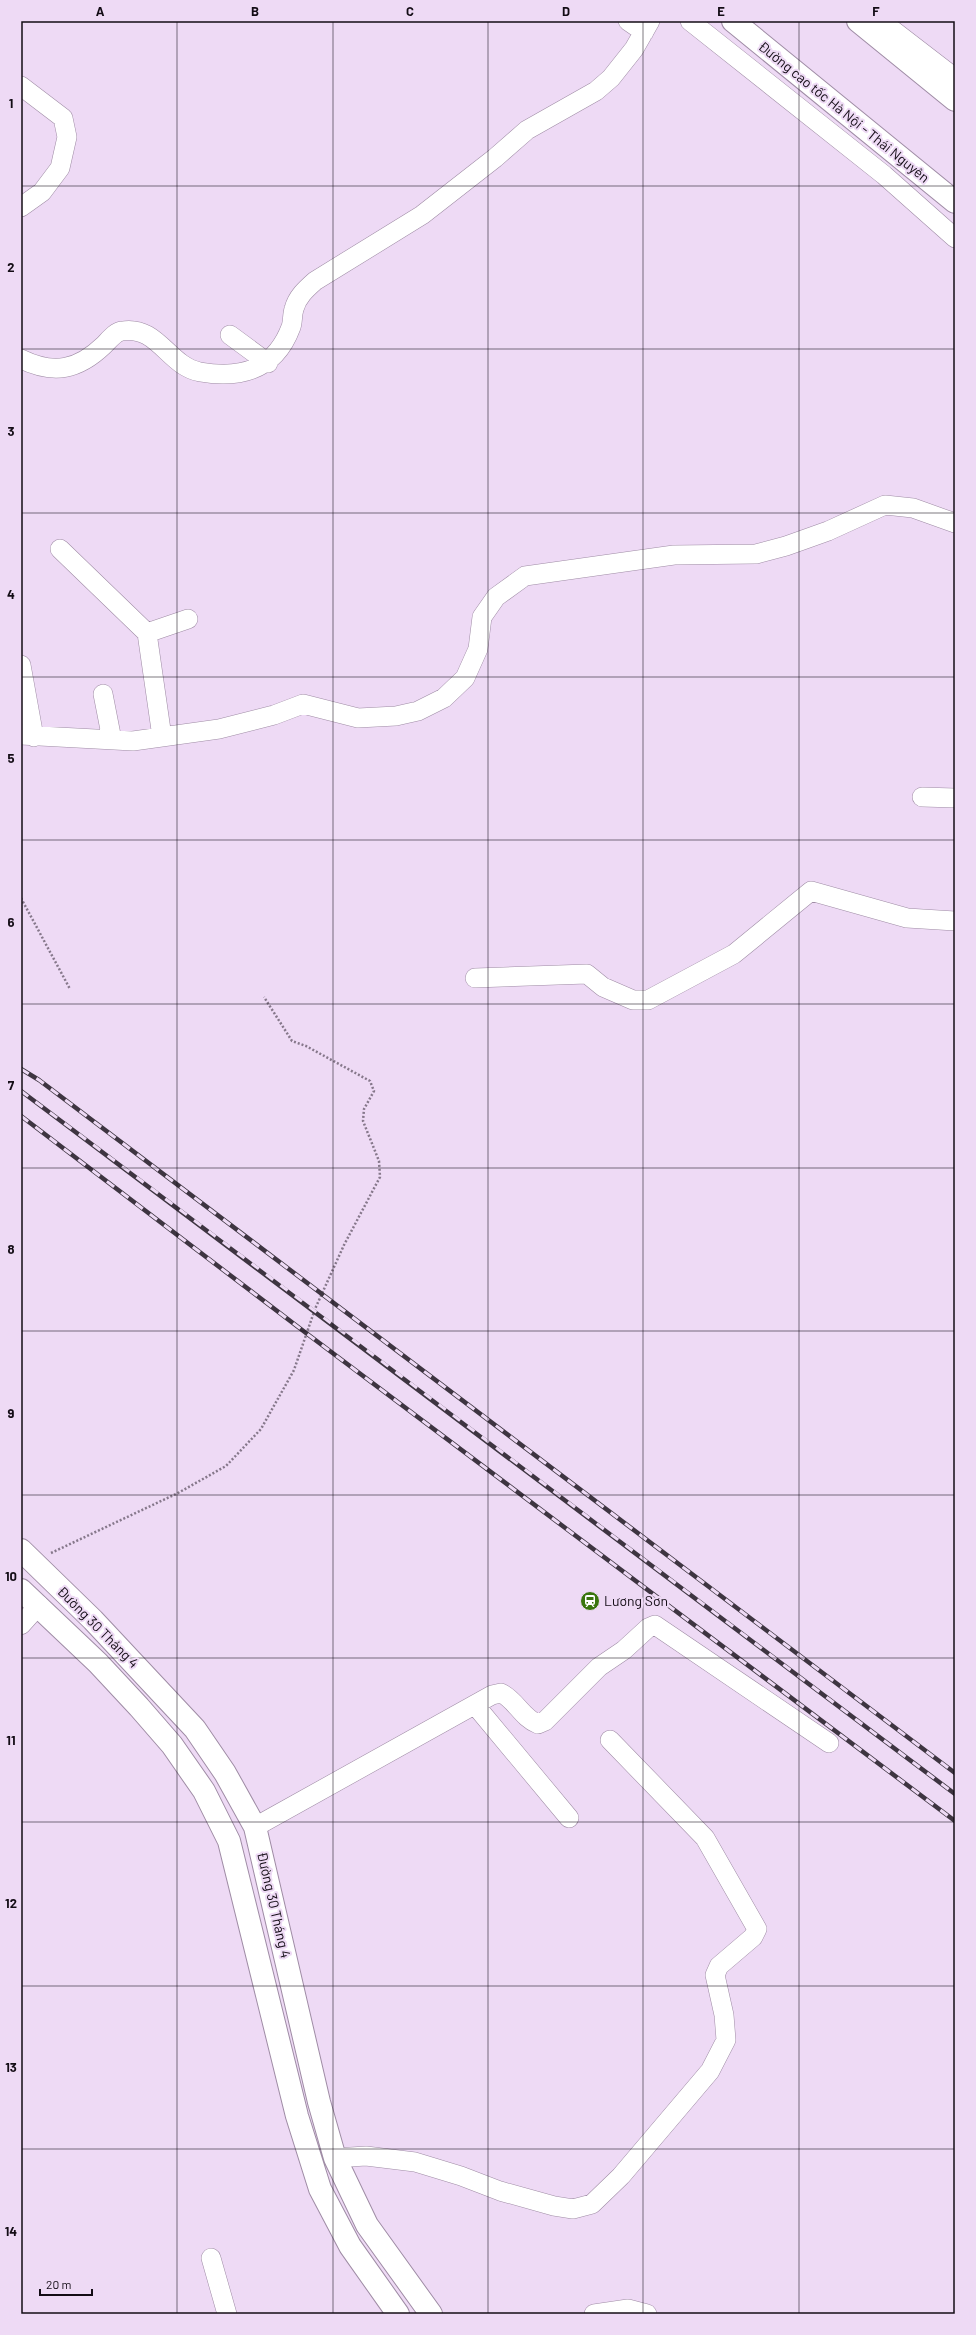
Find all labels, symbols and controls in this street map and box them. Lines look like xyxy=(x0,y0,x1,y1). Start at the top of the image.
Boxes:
text: A xyxy=(96,3,105,19)
text: B xyxy=(251,3,259,19)
text: C xyxy=(406,3,414,19)
text: D xyxy=(562,3,570,19)
text: E xyxy=(717,3,725,19)
text: F xyxy=(872,3,880,19)
street label: Đường cao tốc Hà Nội - Thái Nguyên xyxy=(755,37,933,186)
text: 1 xyxy=(9,95,13,111)
text: 2 xyxy=(7,259,15,275)
text: 3 xyxy=(7,423,15,439)
text: 4 xyxy=(7,586,15,602)
text: 5 xyxy=(7,750,15,766)
text: 6 xyxy=(8,914,15,930)
text: 7 xyxy=(8,1077,15,1093)
text: 8 xyxy=(7,1241,15,1257)
text: 9 xyxy=(8,1405,15,1421)
text: 10 xyxy=(5,1568,17,1584)
street label: Đường 30 Tháng 4 xyxy=(54,1582,143,1671)
station icon: Lương Sơn xyxy=(579,1590,601,1612)
place label: Lương Sơn xyxy=(604,1592,668,1609)
text: 11 xyxy=(6,1732,16,1748)
street label: Đường 30 Tháng 4 xyxy=(254,1850,295,1960)
text: 12 xyxy=(5,1895,17,1911)
text: 13 xyxy=(5,2059,17,2075)
text: 14 xyxy=(5,2223,17,2239)
scale bar xyxy=(40,2271,92,2297)
text: 20 m xyxy=(46,2277,72,2291)

